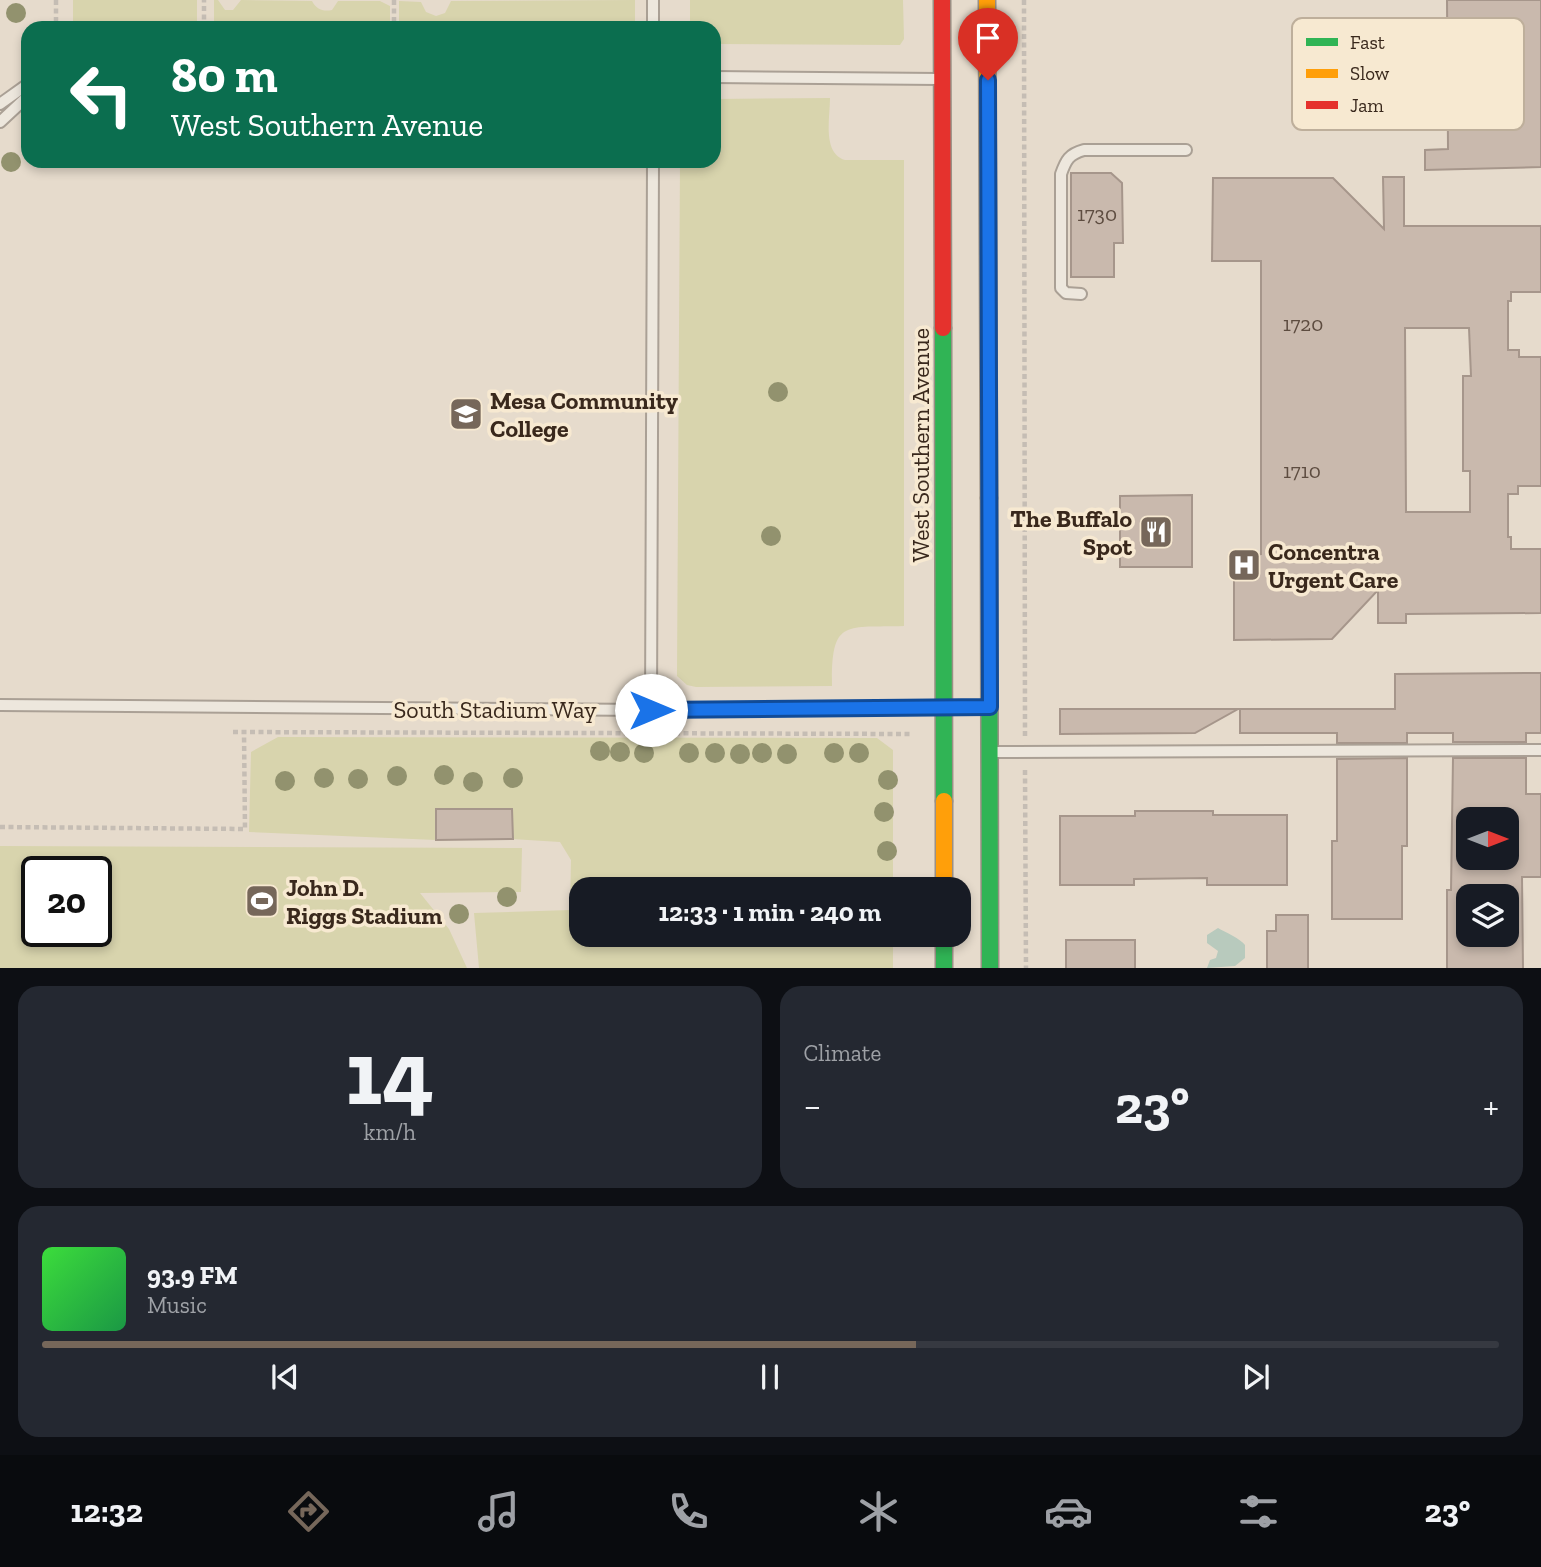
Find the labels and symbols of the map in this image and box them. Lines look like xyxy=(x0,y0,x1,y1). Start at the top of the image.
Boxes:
pin xyxy=(958,8,1018,80)
legend xyxy=(1292,18,1524,130)
text: Fast xyxy=(1350,31,1385,54)
text: Slow xyxy=(1350,62,1390,85)
text: Jam xyxy=(1350,94,1384,117)
house number: 1730 xyxy=(1077,201,1117,226)
house number: 1720 xyxy=(1283,311,1323,336)
street label: West Southern Avenue xyxy=(906,328,935,562)
place label: Mesa Community College xyxy=(490,386,678,443)
school or university icon: Mesa Community College xyxy=(447,395,485,433)
house number: 1710 xyxy=(1283,458,1321,483)
place label: The Buffalo Spot xyxy=(1010,504,1132,561)
restaurant icon: The Buffalo Spot xyxy=(1137,513,1175,551)
place label: Concentra Urgent Care xyxy=(1268,537,1399,594)
hospital icon: Concentra Urgent Care xyxy=(1225,546,1263,584)
position arrow xyxy=(614,673,688,747)
street label: South Stadium Way xyxy=(394,695,597,724)
north arrow xyxy=(1456,807,1519,870)
speed limit sign: 20 xyxy=(21,856,112,947)
place label: John D. Riggs Stadium xyxy=(286,873,442,930)
sports icon: John D. Riggs Stadium xyxy=(243,882,281,920)

